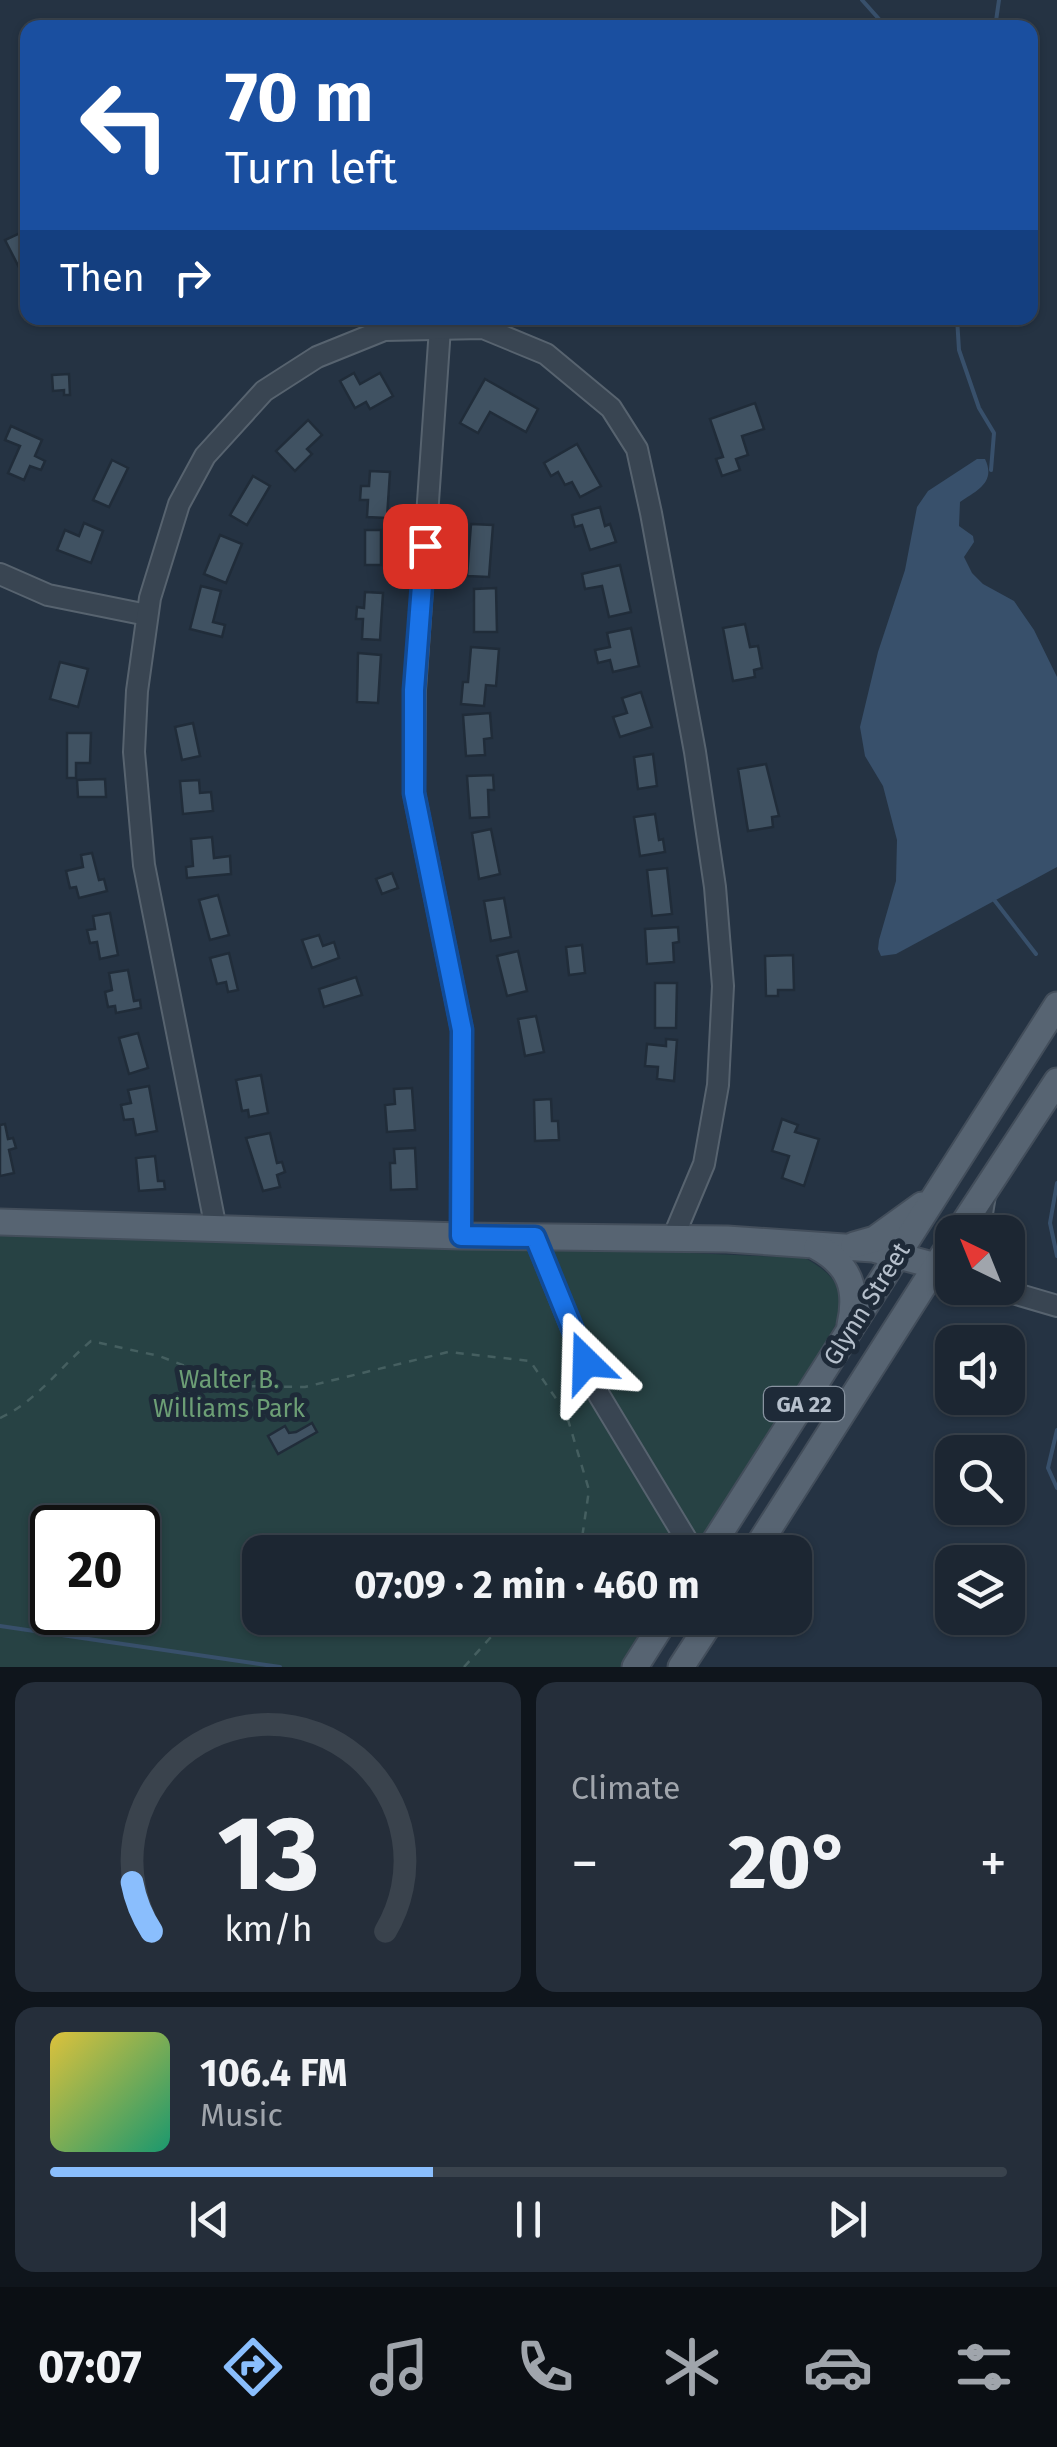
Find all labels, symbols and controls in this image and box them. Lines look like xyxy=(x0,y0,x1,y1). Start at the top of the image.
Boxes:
text: 70 m xyxy=(225,56,374,140)
icon: left xyxy=(60,60,190,190)
text: Turn left xyxy=(225,141,397,195)
icon: right xyxy=(165,250,220,305)
text: Then xyxy=(60,255,145,301)
pin xyxy=(383,504,468,589)
icon: arrive xyxy=(398,519,453,574)
north arrow xyxy=(935,1215,1025,1305)
map controls xyxy=(935,1215,1025,1635)
street label: Glynn Street xyxy=(817,1236,917,1371)
position arrow xyxy=(534,1310,638,1414)
button: sound xyxy=(935,1325,1025,1415)
park label: Walter B. Williams Park xyxy=(153,1365,305,1424)
road number: GA 22 xyxy=(764,1387,844,1421)
button: search xyxy=(935,1435,1025,1525)
speed limit sign: 20 xyxy=(30,1505,160,1635)
button: layers xyxy=(935,1545,1025,1635)
text: 07:09 · 2 min · 460 m xyxy=(354,1562,700,1608)
text: Climate xyxy=(571,1769,680,1807)
text: 13 xyxy=(217,1792,319,1917)
text: 20° xyxy=(728,1818,850,1908)
text: − xyxy=(571,1831,599,1897)
text: + xyxy=(980,1831,1007,1897)
text: km/h xyxy=(224,1908,312,1950)
text: 106.4 FM xyxy=(200,2050,347,2096)
text: Music xyxy=(200,2096,283,2134)
icon: previous xyxy=(182,2192,237,2247)
icon: pause xyxy=(501,2192,556,2247)
icon: next xyxy=(820,2192,875,2247)
icon: directions xyxy=(218,2332,288,2402)
icon: music xyxy=(364,2332,434,2402)
icon: phone xyxy=(510,2332,580,2402)
icon: climate xyxy=(657,2332,727,2402)
icon: car xyxy=(803,2332,873,2402)
icon: filters xyxy=(949,2332,1019,2402)
text: 07:07 xyxy=(38,2340,142,2394)

